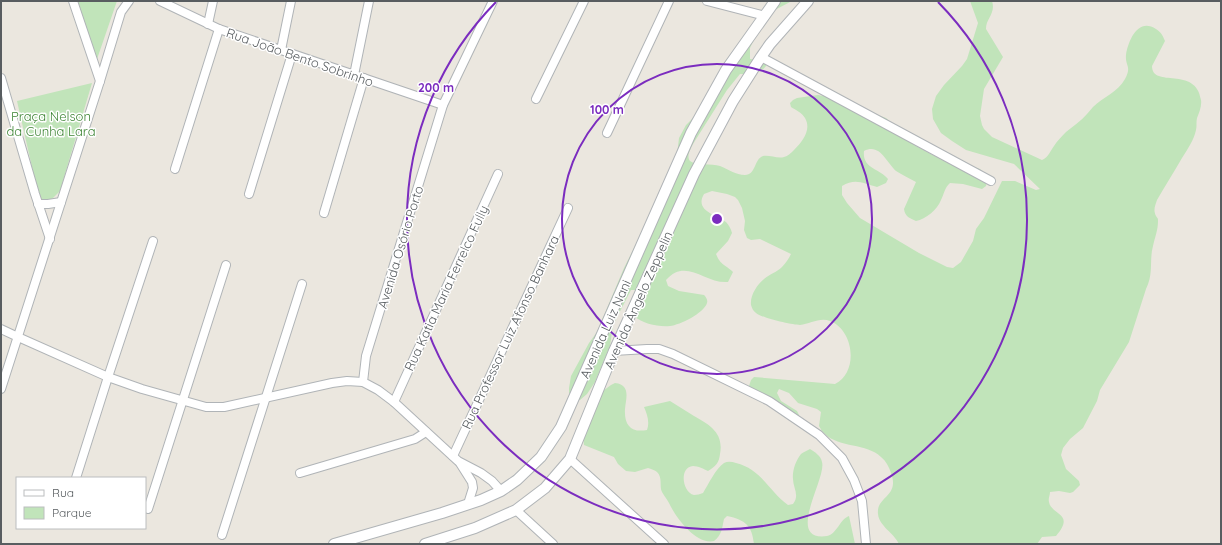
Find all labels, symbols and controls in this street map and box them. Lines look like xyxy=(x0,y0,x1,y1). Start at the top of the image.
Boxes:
street label: Rua João Bento Sobrinho xyxy=(224,24,376,90)
text: 200 m xyxy=(418,80,454,95)
text: 100 m xyxy=(590,102,624,117)
park label: Praça Nelson da Cunha Lara xyxy=(6,108,96,139)
street label: Avenida Osório Porto xyxy=(374,184,426,310)
street label: Rua Katia Maria Ferrelco Fully xyxy=(401,203,491,373)
centre of rings xyxy=(710,212,724,226)
street label: Avenida Ângelo Zeppelin xyxy=(600,229,676,371)
street label: Rua Professor Luiz Afonso Banhara xyxy=(458,233,562,431)
street label: Avenida Luiz Nani xyxy=(576,277,634,381)
legend xyxy=(16,477,146,529)
text: Rua xyxy=(52,485,74,500)
text: Parque xyxy=(52,505,92,520)

